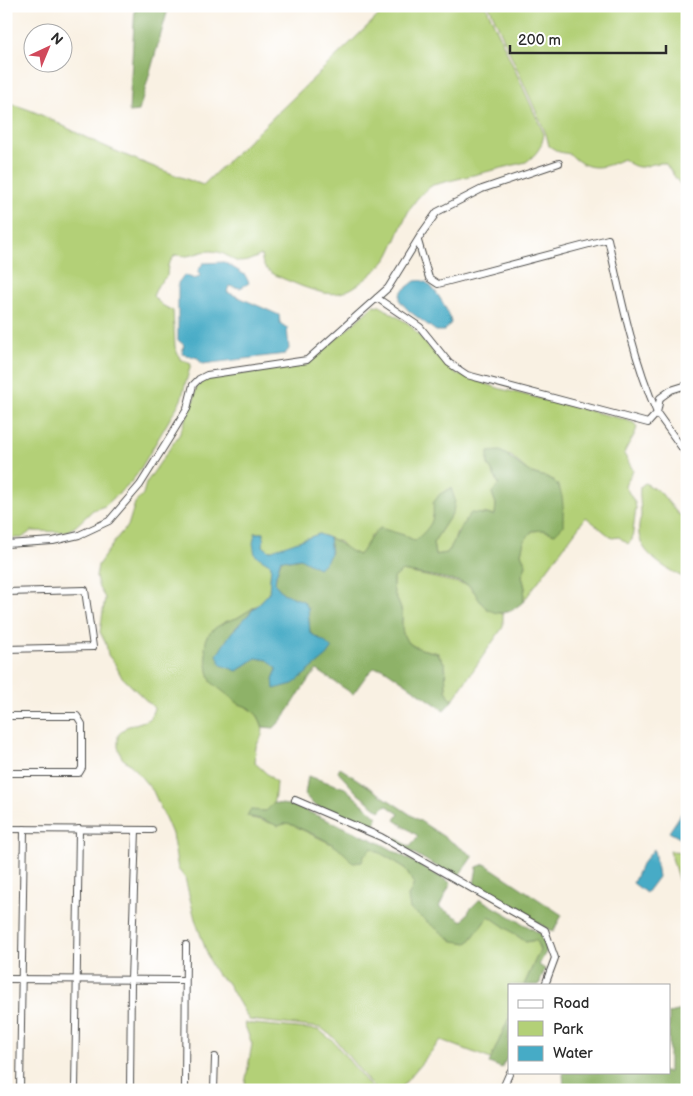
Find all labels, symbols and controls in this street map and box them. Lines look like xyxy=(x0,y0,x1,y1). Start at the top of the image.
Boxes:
north arrow xyxy=(22,22,72,72)
scale bar xyxy=(510,22,667,54)
text: N xyxy=(47,29,66,49)
text: 200 m xyxy=(518,31,561,50)
legend xyxy=(508,984,670,1074)
text: Road xyxy=(553,994,589,1013)
text: Park xyxy=(553,1020,584,1039)
text: Water xyxy=(553,1044,593,1063)

